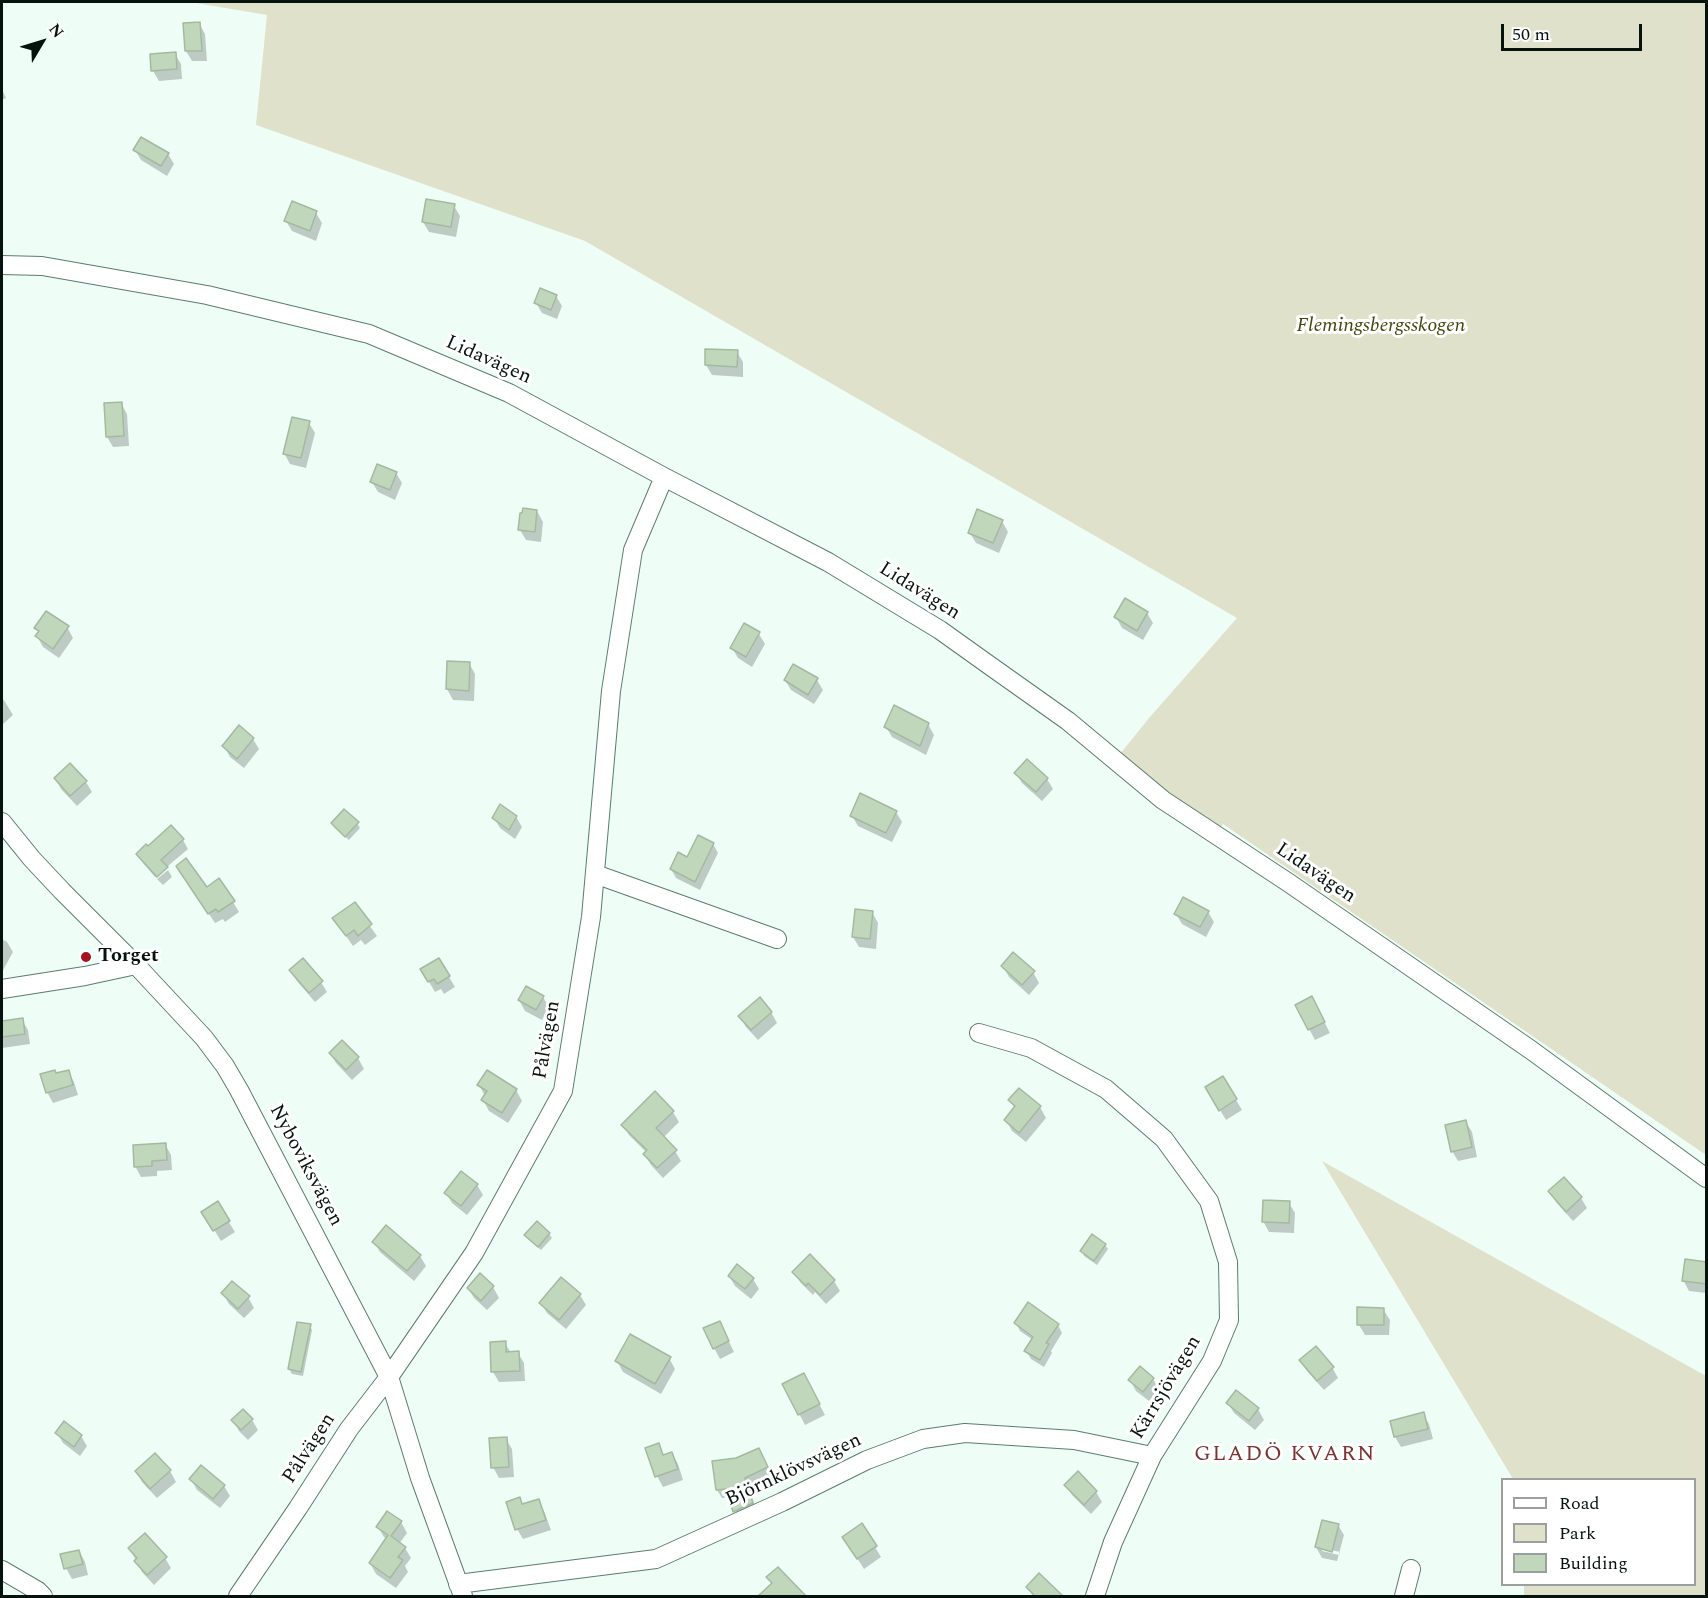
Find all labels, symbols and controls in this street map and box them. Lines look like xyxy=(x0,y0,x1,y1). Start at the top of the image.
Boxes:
north arrow xyxy=(12,12,72,72)
scale bar xyxy=(1504,12,1645,50)
text: N xyxy=(43,18,70,43)
text: 50 m xyxy=(1512,21,1550,48)
park label: Flemingsbergsskogen xyxy=(1297,315,1465,339)
street label: Lidavägen xyxy=(441,331,535,391)
street label: Lidavägen xyxy=(874,558,964,626)
street label: Lidavägen xyxy=(1270,839,1360,909)
place label: Torget xyxy=(98,945,159,969)
marker: Torget xyxy=(79,950,93,964)
street label: Pålvägen xyxy=(529,999,567,1081)
street label: Nyboviksvägen xyxy=(263,1101,347,1231)
street label: Kärrsjövägen xyxy=(1127,1332,1207,1444)
street label: Pålvägen xyxy=(278,1409,342,1489)
street label: Björnklövsvägen xyxy=(722,1429,866,1513)
district label: GLADÖ KVARN xyxy=(1194,1443,1376,1469)
legend xyxy=(1501,1478,1696,1586)
text: Road xyxy=(1559,1490,1600,1517)
text: Park xyxy=(1559,1520,1596,1547)
text: Building xyxy=(1559,1550,1628,1577)

